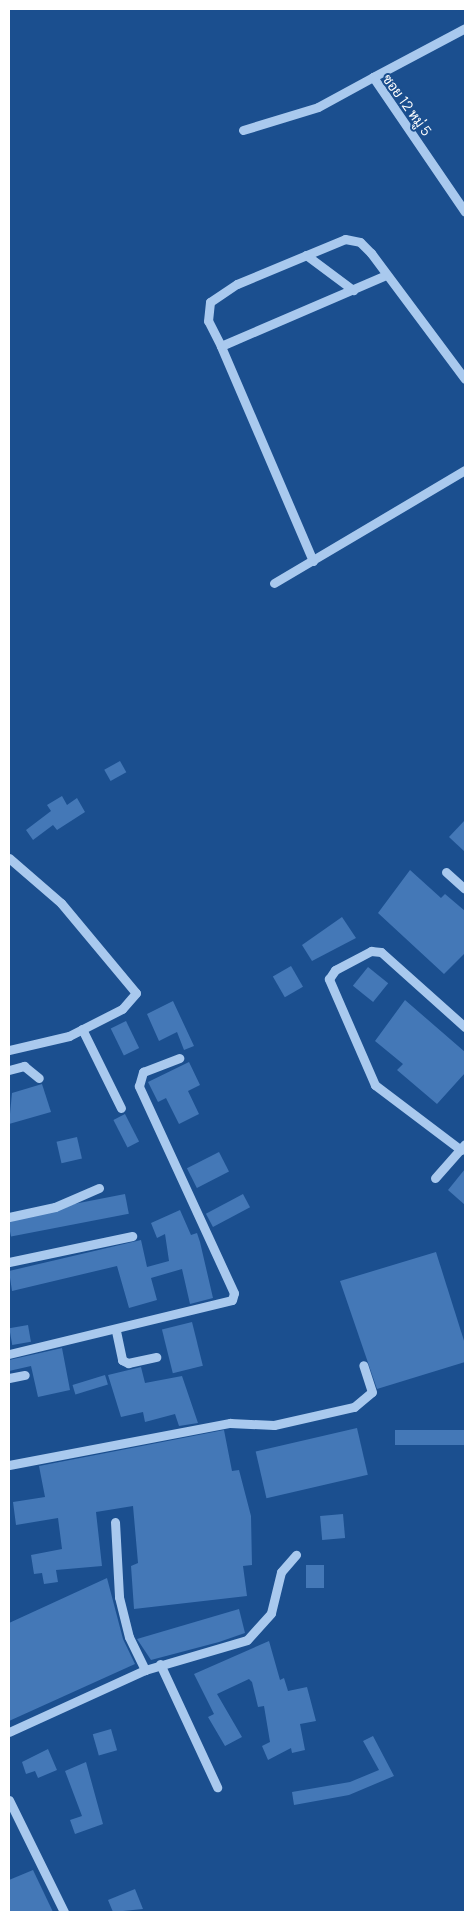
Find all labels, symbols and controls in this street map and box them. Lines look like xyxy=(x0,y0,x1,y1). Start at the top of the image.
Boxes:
street label: ซอย 12 หมู่ 5 xyxy=(379,71,435,139)

